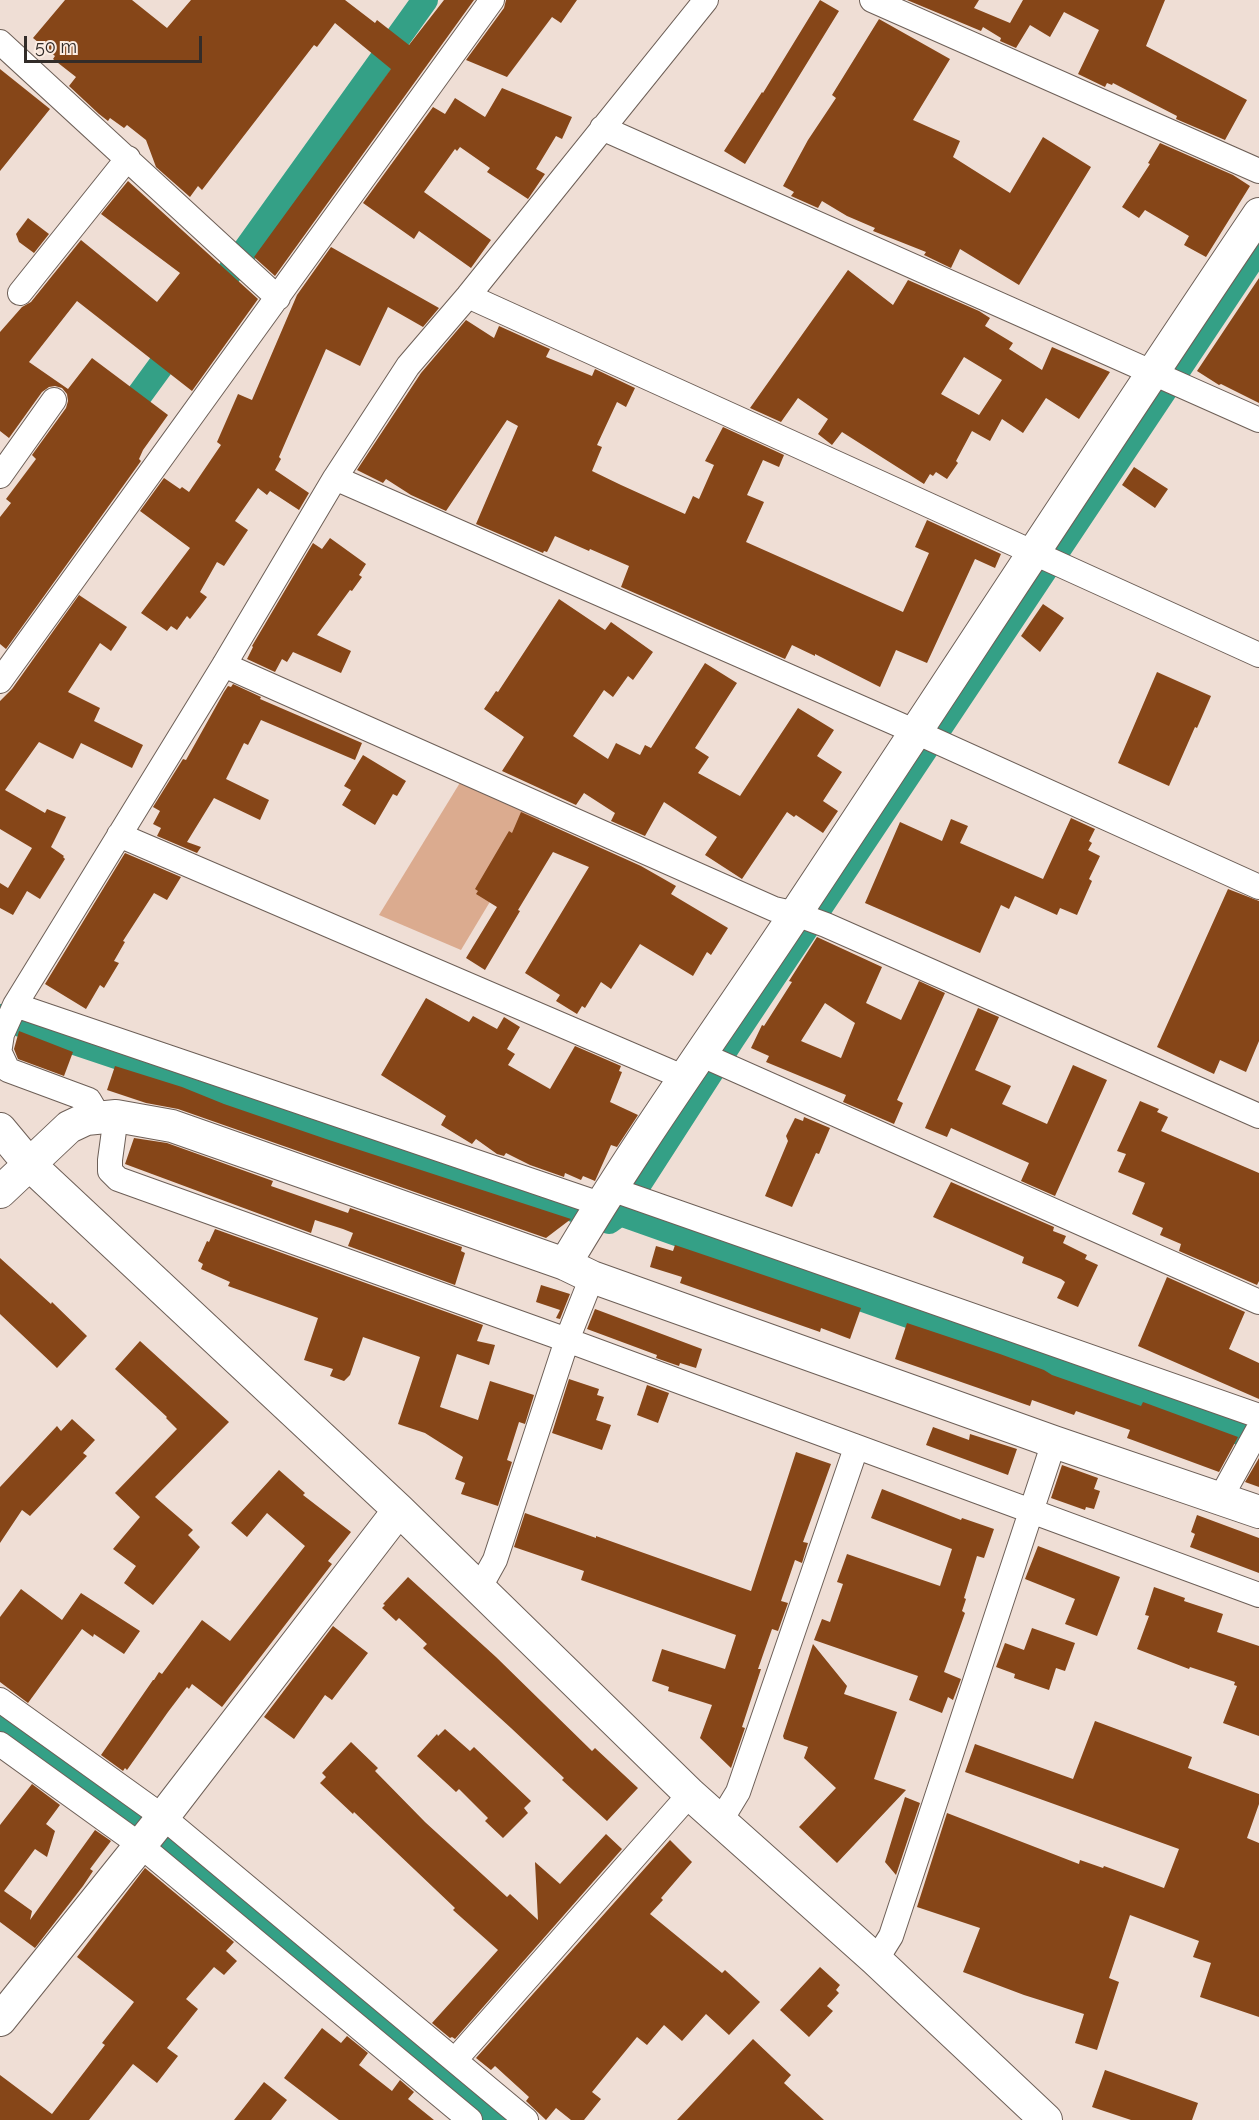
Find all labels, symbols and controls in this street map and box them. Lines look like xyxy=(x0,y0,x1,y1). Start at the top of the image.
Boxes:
scale bar xyxy=(27,24,206,62)
text: 50 m xyxy=(35,36,77,57)

